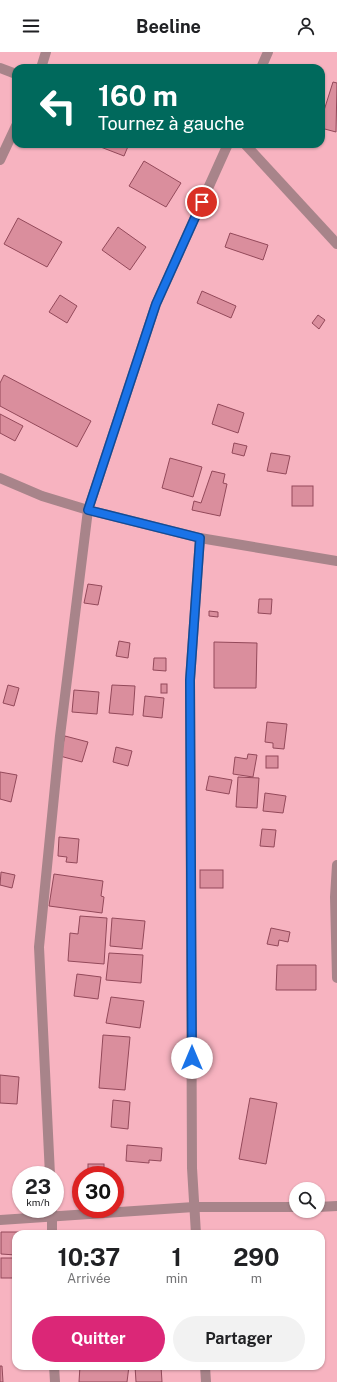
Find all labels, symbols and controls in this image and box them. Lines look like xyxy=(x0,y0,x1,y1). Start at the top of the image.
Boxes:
icon: menu xyxy=(20,15,42,37)
icon: person xyxy=(295,15,317,37)
text: Beeline xyxy=(136,16,201,37)
text: 160 m xyxy=(98,79,178,112)
icon: left xyxy=(32,80,84,132)
text: Tournez à gauche xyxy=(98,113,245,134)
pin xyxy=(185,185,219,219)
icon: arrive xyxy=(191,191,213,213)
position arrow xyxy=(171,1037,213,1079)
speed limit sign: 30 xyxy=(72,1166,124,1218)
text: 23 xyxy=(25,1175,51,1199)
map controls xyxy=(289,1182,325,1218)
button: search xyxy=(289,1182,325,1218)
text: km/h xyxy=(26,1196,50,1208)
text: 10:37 xyxy=(57,1243,120,1271)
text: 1 xyxy=(172,1243,182,1271)
text: 290 xyxy=(233,1243,280,1271)
text: Arrivée xyxy=(67,1271,111,1286)
text: min xyxy=(166,1271,188,1286)
text: m xyxy=(251,1271,262,1286)
button: Quitter xyxy=(32,1316,165,1362)
button: Partager xyxy=(173,1316,305,1362)

